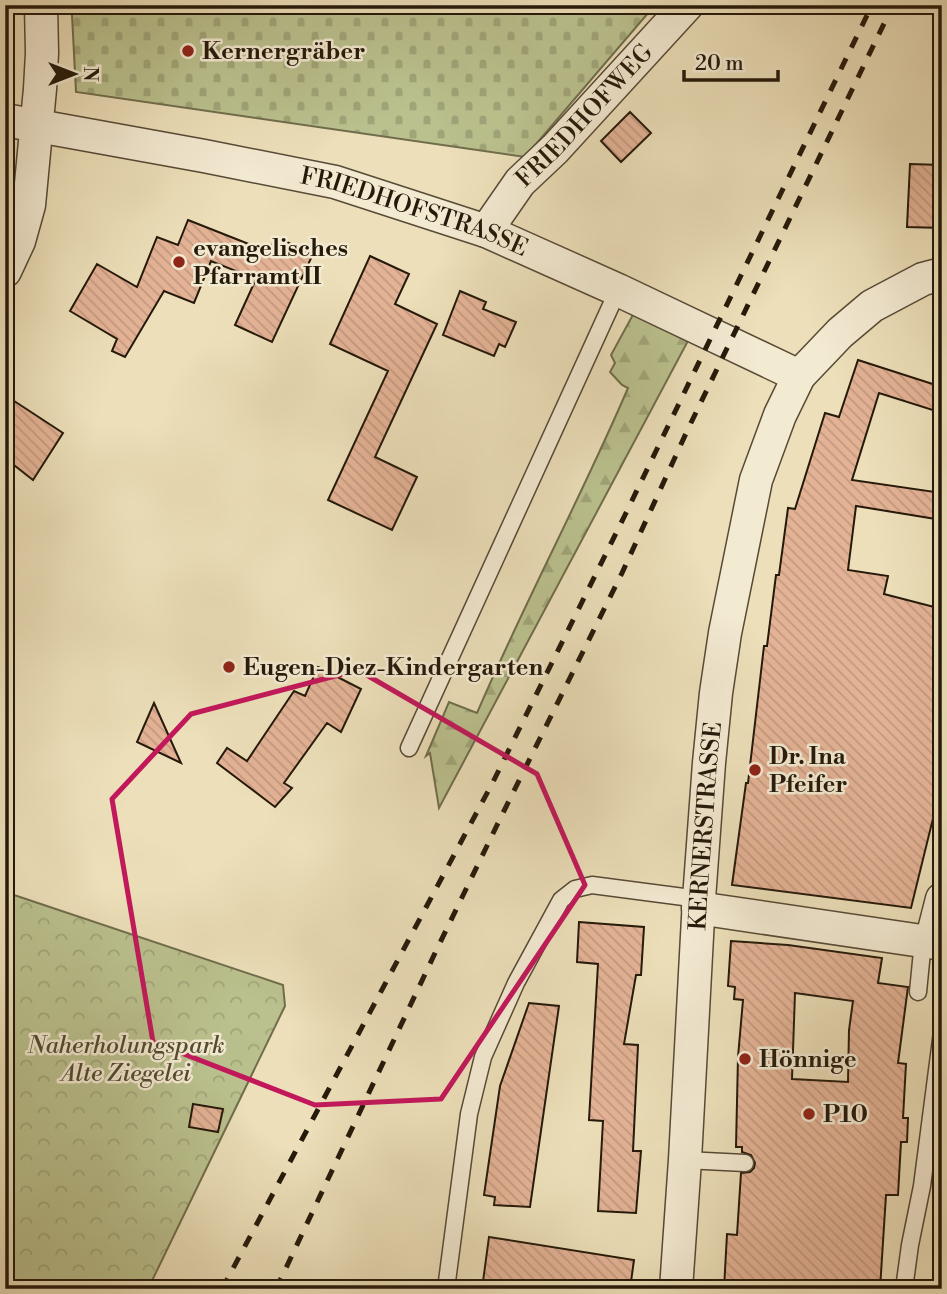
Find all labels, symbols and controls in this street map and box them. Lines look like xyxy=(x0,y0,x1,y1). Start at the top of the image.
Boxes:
place label: Kernergräber xyxy=(202,37,365,67)
north arrow xyxy=(38,38,108,108)
street label: FRIEDHOFWEG xyxy=(510,38,660,194)
scale bar xyxy=(684,38,779,82)
marker: Kernergräber xyxy=(180,43,196,59)
text: 20 m xyxy=(695,51,744,77)
text: N xyxy=(78,66,102,82)
street label: FRIEDHOFSTRASSE xyxy=(298,161,532,264)
place label: evangelisches Pfarramt II xyxy=(193,234,348,292)
marker: evangelisches Pfarramt II xyxy=(171,254,187,270)
place label: Eugen-Diez-Kindergarten xyxy=(243,653,543,683)
marker: Eugen-Diez-Kindergarten xyxy=(221,659,237,675)
street label: KERNERSTRASSE xyxy=(683,720,729,931)
place label: Dr. Ina Pfeifer xyxy=(769,742,847,800)
marker: Dr. Ina Pfeifer xyxy=(747,762,763,778)
park label: Naherholungspark Alte Ziegelei xyxy=(27,1031,224,1089)
place label: Hönnige xyxy=(759,1045,857,1075)
marker: Hönnige xyxy=(737,1051,753,1067)
place label: P10 xyxy=(823,1100,868,1130)
marker: P10 xyxy=(801,1106,817,1122)

